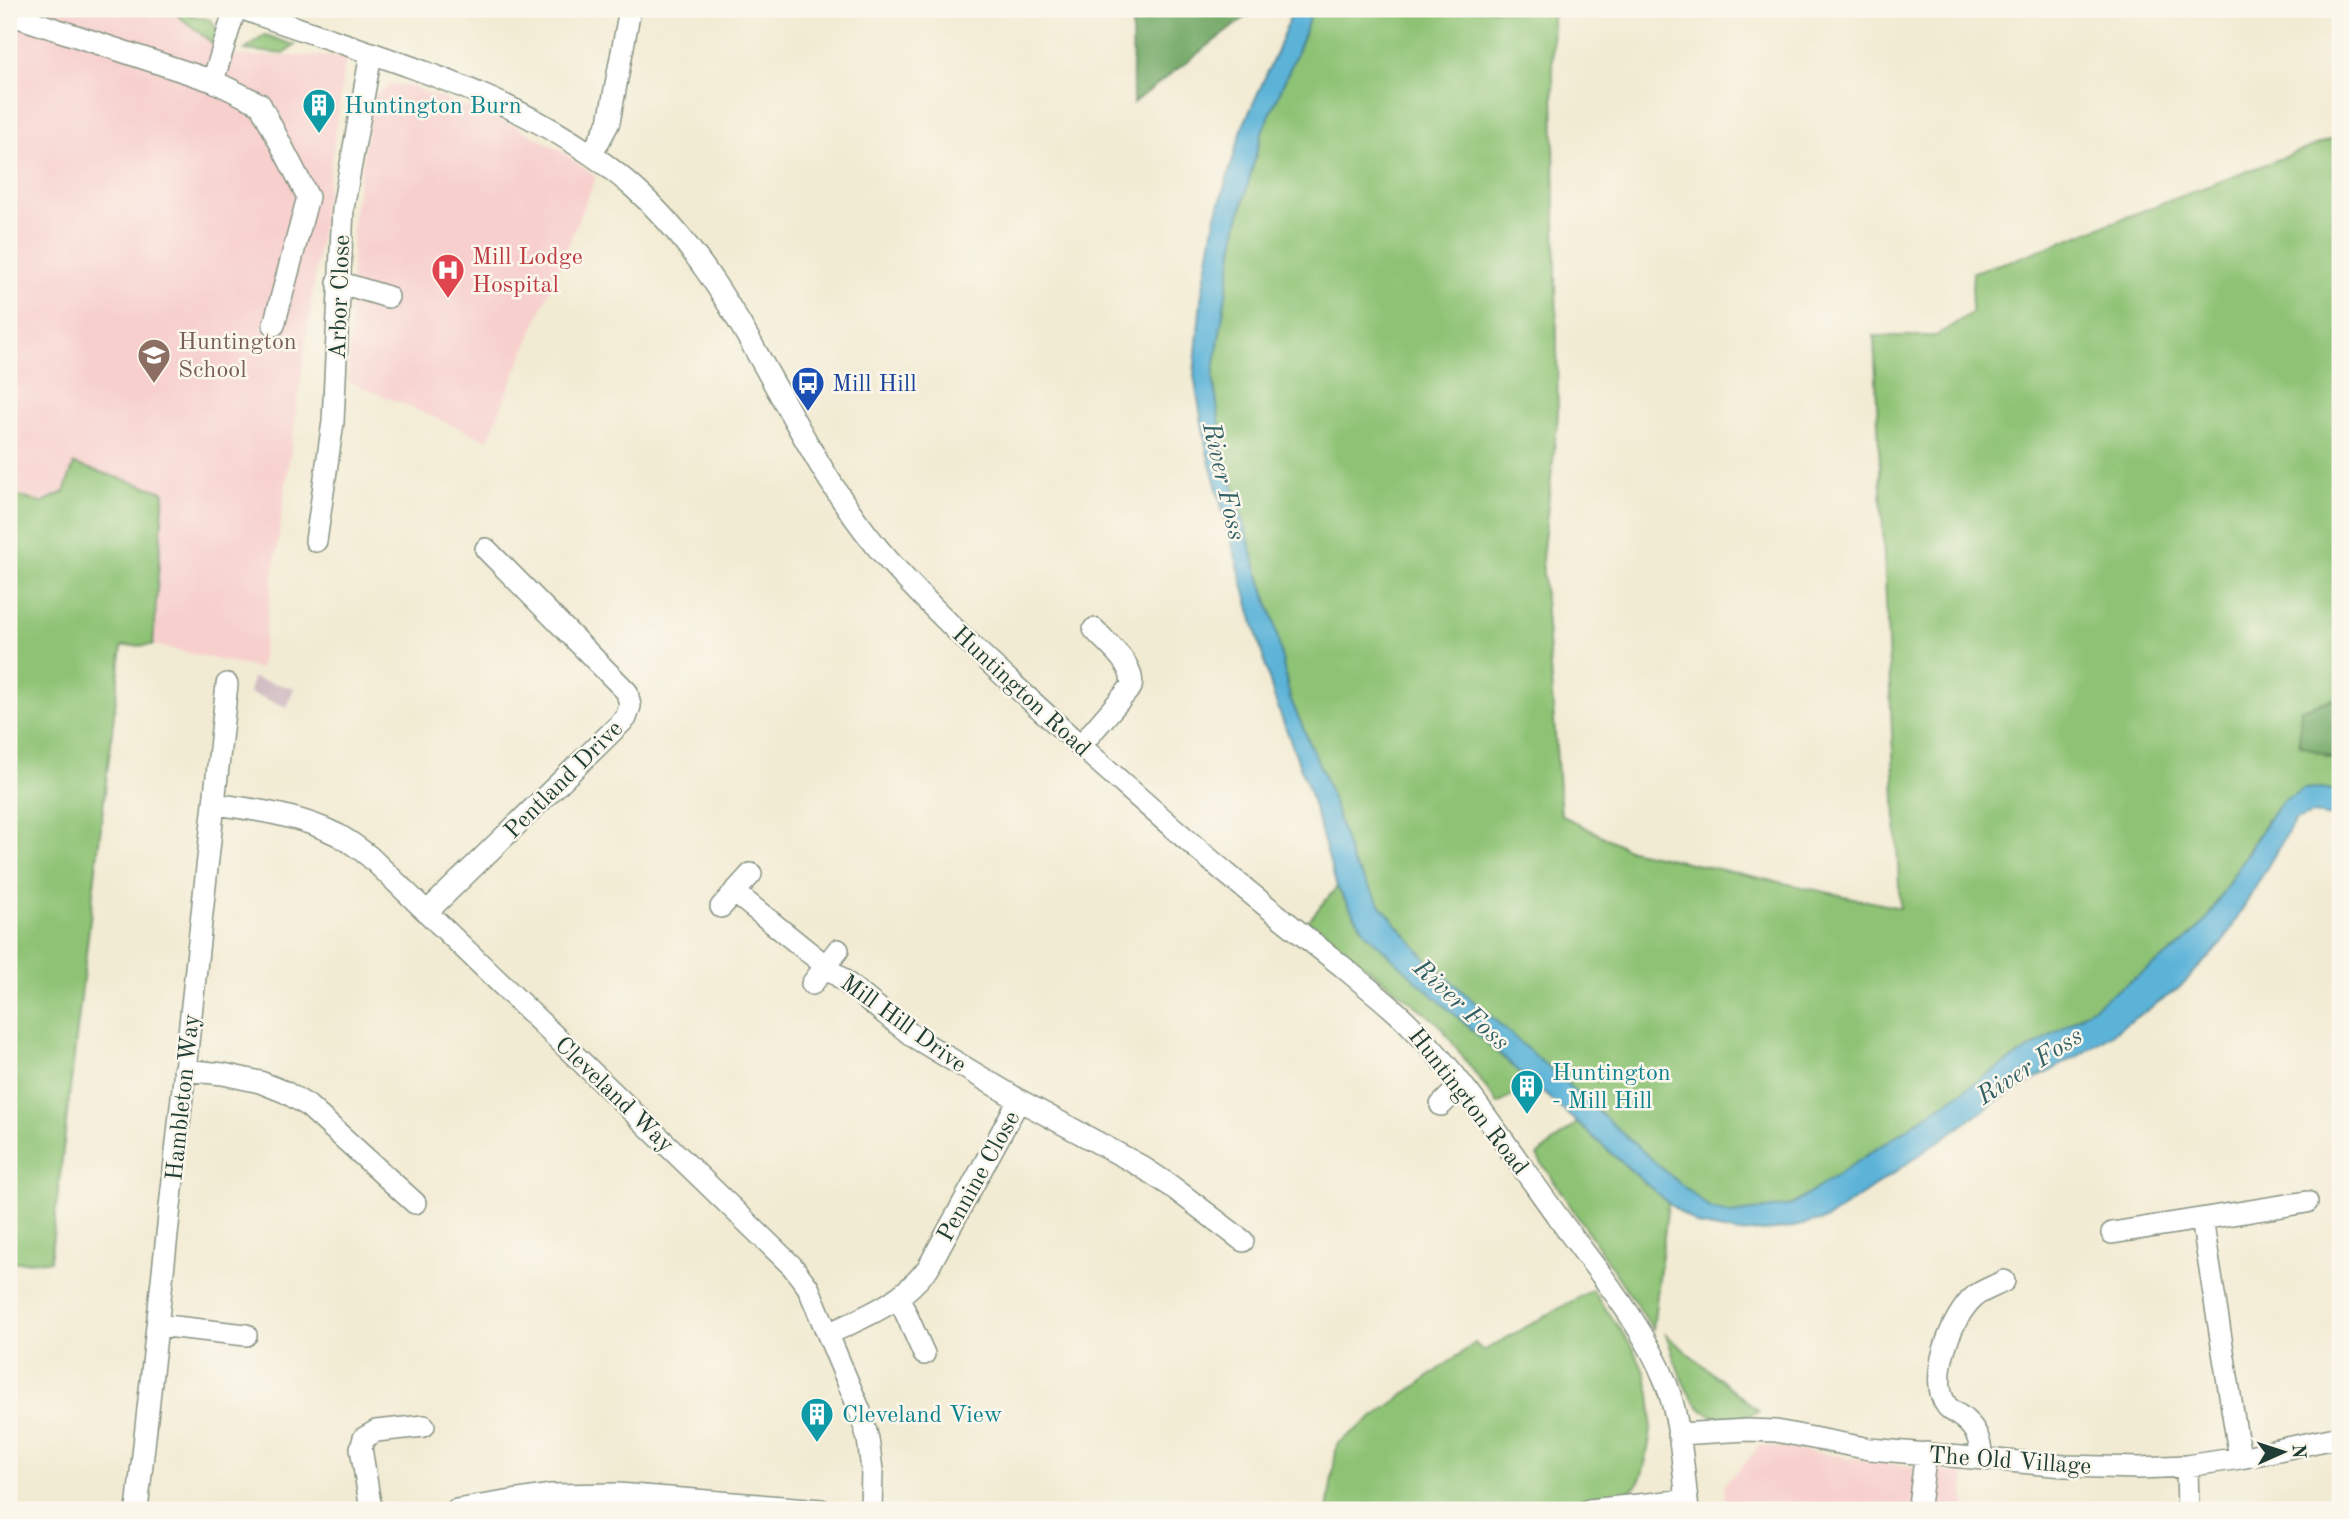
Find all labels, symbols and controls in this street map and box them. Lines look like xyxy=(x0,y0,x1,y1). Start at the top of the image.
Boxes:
building icon: Huntington Burn xyxy=(300,86,338,135)
place label: Huntington Burn xyxy=(344,95,522,119)
street label: Arbor Close xyxy=(327,234,355,360)
place label: Mill Lodge Hospital xyxy=(472,246,583,298)
hospital icon: Mill Lodge Hospital xyxy=(429,251,467,300)
place label: Huntington School xyxy=(178,331,297,383)
school or university icon: Huntington School xyxy=(135,336,173,385)
bus stop icon: Mill Hill xyxy=(789,364,827,413)
place label: Mill Hill xyxy=(832,373,917,397)
water label: River Foss xyxy=(1197,419,1249,543)
street label: Huntington Road xyxy=(947,623,1094,762)
street label: Pentland Drive xyxy=(501,717,628,844)
water label: River Foss xyxy=(1407,954,1514,1056)
street label: Mill Hill Drive xyxy=(835,971,970,1078)
street label: Hambleton Way xyxy=(163,1012,205,1182)
water label: River Foss xyxy=(1972,1023,2088,1111)
street label: Huntington Road xyxy=(1403,1024,1532,1180)
street label: Cleveland Way xyxy=(550,1033,678,1158)
place label: Huntington - Mill Hill xyxy=(1552,1062,1671,1114)
building icon: Huntington - Mill Hill xyxy=(1508,1067,1546,1116)
street label: Pennine Close xyxy=(934,1108,1025,1246)
building icon: Cleveland View xyxy=(798,1395,836,1444)
place label: Cleveland View xyxy=(842,1404,1003,1428)
north arrow xyxy=(2248,1418,2318,1488)
text: N xyxy=(2288,1443,2307,1459)
street label: The Old Village xyxy=(1928,1444,2092,1480)

